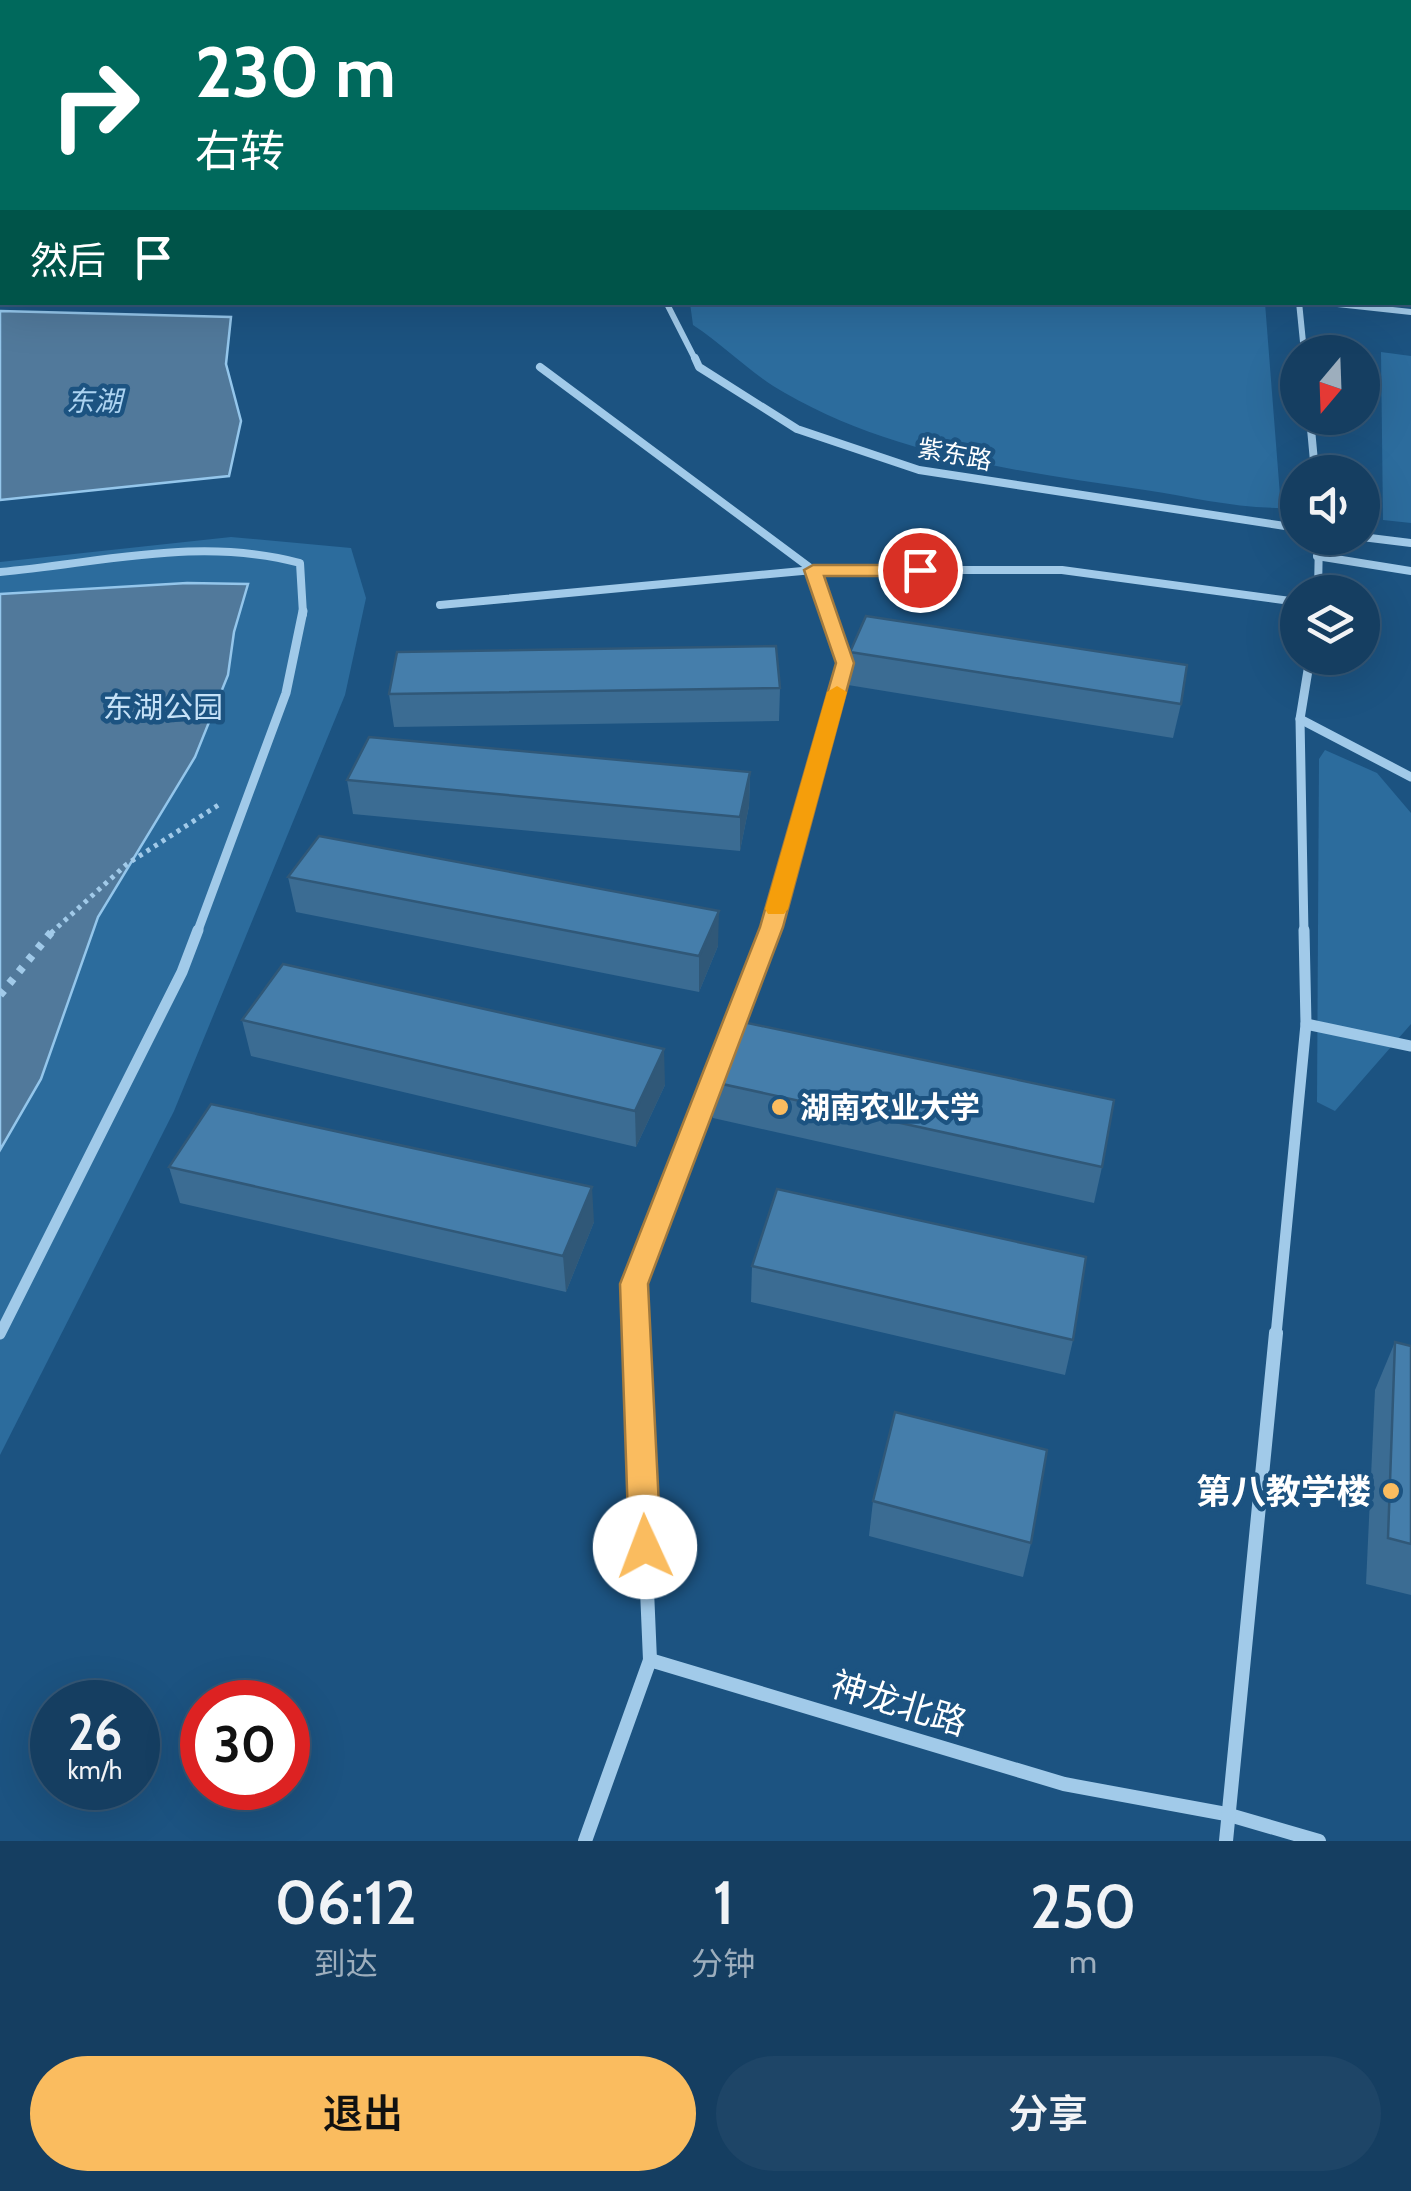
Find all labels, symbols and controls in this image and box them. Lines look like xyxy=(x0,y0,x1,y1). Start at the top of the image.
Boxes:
text: 230 m xyxy=(195,29,396,115)
icon: right xyxy=(30,40,160,170)
text: 右转 xyxy=(195,124,285,178)
icon: arrive xyxy=(126,230,181,285)
text: 然后 xyxy=(30,237,106,284)
north arrow xyxy=(1280,335,1380,435)
map controls xyxy=(1280,335,1380,675)
water label: 东湖 xyxy=(66,384,126,418)
street label: 紫东路 xyxy=(915,432,995,476)
button: sound xyxy=(1280,455,1380,555)
pin xyxy=(878,528,963,613)
icon: arrive xyxy=(893,543,948,598)
button: layers xyxy=(1280,575,1380,675)
park label: 东湖公园 xyxy=(103,689,223,726)
place label: 湖南农业大学 xyxy=(800,1089,980,1126)
marker: 湖南农业大学 xyxy=(769,1096,791,1118)
place label: 第八教学楼 xyxy=(1196,1470,1371,1513)
marker: 第八教学楼 xyxy=(1380,1480,1402,1502)
position arrow xyxy=(593,1495,697,1599)
street label: 神龙北路 xyxy=(826,1662,972,1744)
speed limit sign: 30 xyxy=(180,1680,310,1810)
text: 26 xyxy=(68,1702,122,1763)
text: km/h xyxy=(68,1755,122,1785)
text: 06:12 xyxy=(275,1866,417,1939)
text: 1 xyxy=(713,1866,734,1939)
text: 250 xyxy=(1030,1870,1136,1943)
text: m xyxy=(1069,1942,1097,1981)
text: 到达 xyxy=(314,1944,378,1983)
text: 分钟 xyxy=(691,1944,755,1983)
button: 退出 xyxy=(30,2056,696,2171)
button: 分享 xyxy=(716,2056,1381,2171)

